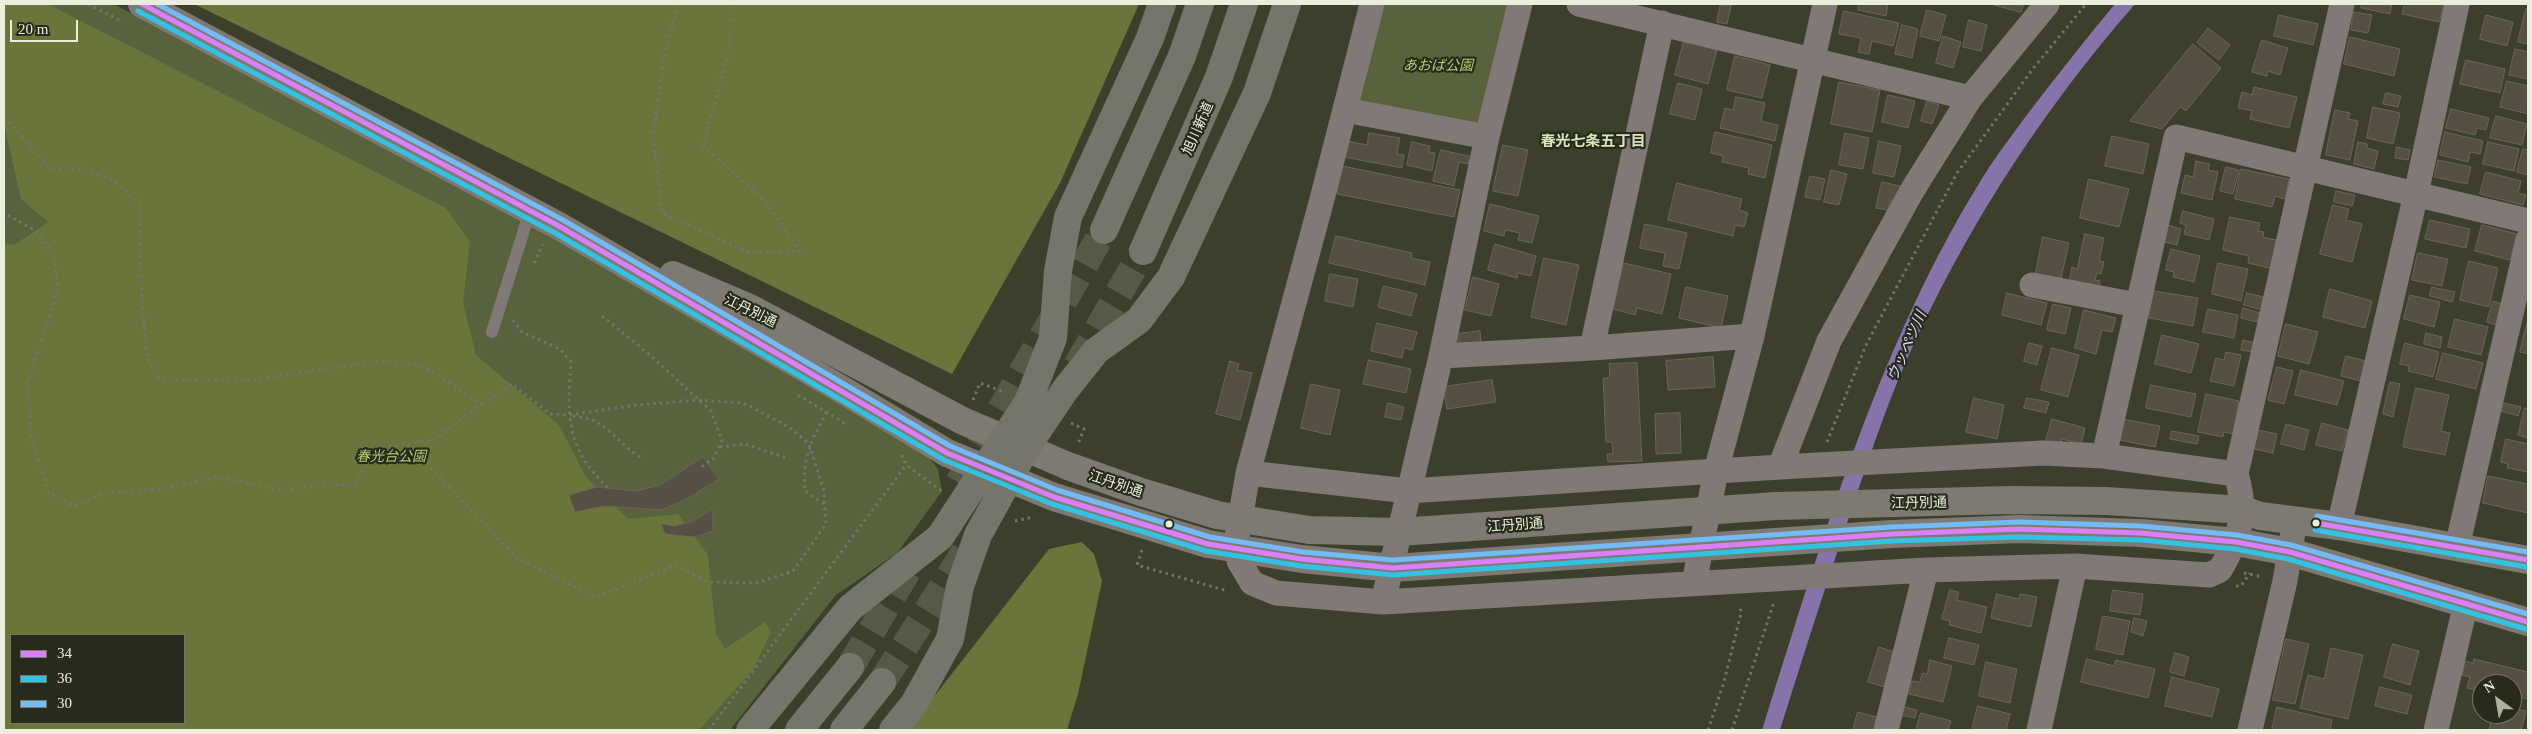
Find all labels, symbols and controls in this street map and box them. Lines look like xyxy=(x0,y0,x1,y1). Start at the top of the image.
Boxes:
scale bar xyxy=(12,10,80,42)
text: 20 m xyxy=(18,21,48,37)
park label: あおば公園 xyxy=(1403,57,1473,73)
street label: 旭川新道 xyxy=(1178,99,1216,157)
district label: 春光七条五丁目 xyxy=(1541,131,1645,149)
street label: 江丹別通 xyxy=(722,290,780,330)
water label: ウッペツ川 xyxy=(1883,308,1929,384)
park label: 春光台公園 xyxy=(356,448,426,464)
street label: 江丹別通 xyxy=(1087,466,1145,500)
street label: 江丹別通 xyxy=(1891,493,1947,511)
street label: 江丹別通 xyxy=(1486,514,1544,534)
unlabelled marker xyxy=(2311,518,2321,528)
unlabelled marker xyxy=(1164,519,1174,529)
legend xyxy=(10,634,185,724)
text: 34 xyxy=(57,645,72,661)
text: 36 xyxy=(57,670,72,686)
north arrow xyxy=(2472,674,2522,724)
text: N xyxy=(2481,678,2498,696)
text: 30 xyxy=(57,695,72,711)

